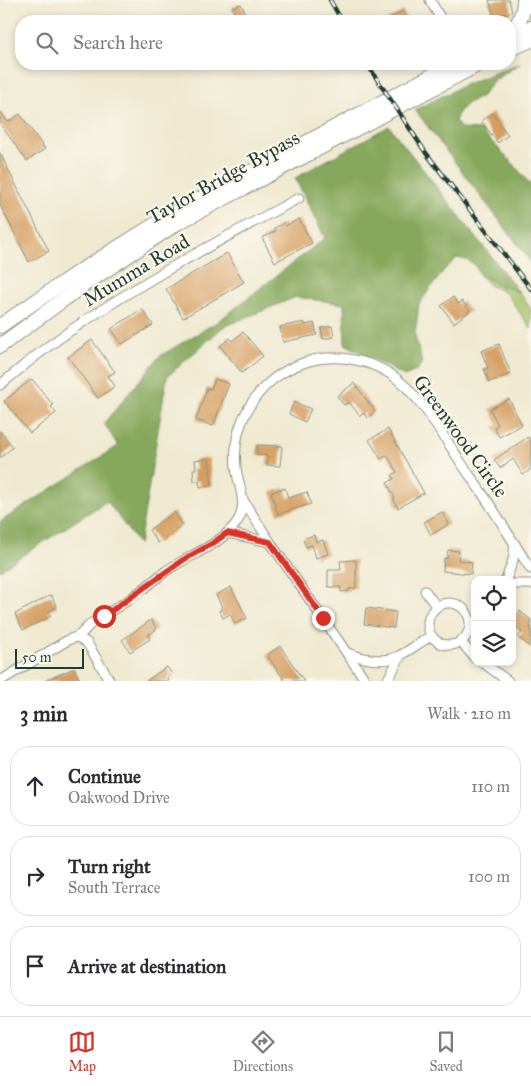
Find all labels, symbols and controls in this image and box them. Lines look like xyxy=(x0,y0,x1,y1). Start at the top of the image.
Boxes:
search box xyxy=(15,15,516,70)
icon: search xyxy=(33,29,61,57)
text: Search here xyxy=(73,31,163,54)
street label: Taylor Bridge Bypass xyxy=(142,125,304,230)
street label: Mumma Road xyxy=(78,229,194,311)
street label: Greenwood Circle xyxy=(408,370,514,502)
map controls xyxy=(471,576,516,666)
button: locate xyxy=(471,576,516,621)
route start xyxy=(93,605,116,628)
route end xyxy=(312,607,335,630)
button: layers xyxy=(471,621,516,666)
scale bar xyxy=(15,646,84,669)
text: 50 m xyxy=(22,649,51,666)
text: 3 min xyxy=(20,701,68,727)
text: Walk · 210 m xyxy=(427,704,511,723)
text: Continue xyxy=(68,765,141,788)
icon: ahead xyxy=(21,772,49,800)
text: 110 m xyxy=(471,777,510,796)
text: Oakwood Drive xyxy=(68,788,170,807)
text: Turn right xyxy=(68,855,151,878)
icon: right xyxy=(21,862,49,890)
text: 100 m xyxy=(468,867,510,886)
text: South Terrace xyxy=(68,878,160,897)
icon: arrive xyxy=(21,952,49,980)
text: Arrive at destination xyxy=(68,955,226,978)
tab: Map xyxy=(68,1028,96,1075)
tab: Directions xyxy=(233,1028,293,1075)
tab: Saved xyxy=(430,1028,463,1075)

